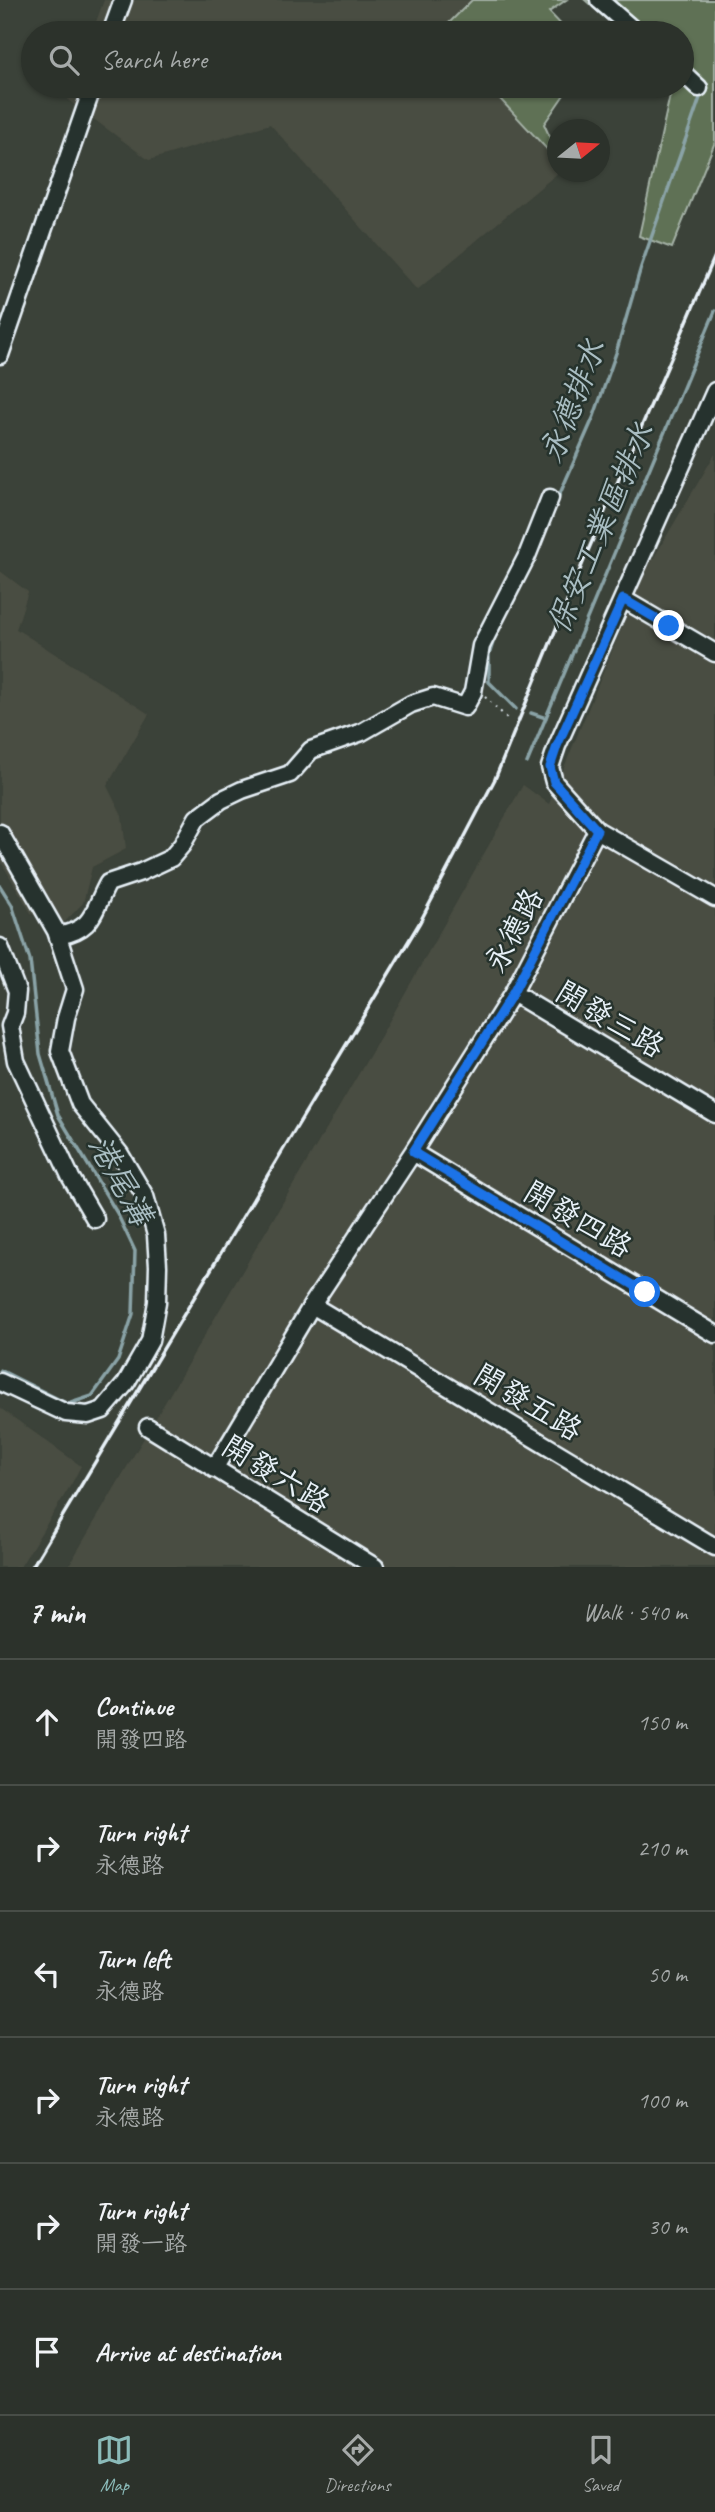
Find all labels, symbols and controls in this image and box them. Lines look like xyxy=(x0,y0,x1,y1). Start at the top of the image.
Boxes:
search box xyxy=(21,21,694,98)
icon: search xyxy=(45,41,83,79)
text: Search here xyxy=(101,43,207,76)
north arrow xyxy=(547,119,610,182)
water label: 永德排水 xyxy=(530,333,615,468)
water label: 保安工業區排水 xyxy=(538,416,663,639)
route end xyxy=(653,610,684,641)
street label: 永德路 xyxy=(476,881,552,979)
street label: 開發三路 xyxy=(549,972,671,1066)
water label: 港尾溝 xyxy=(79,1128,163,1235)
street label: 開發四路 xyxy=(517,1172,639,1266)
route start xyxy=(629,1276,660,1307)
street label: 開發五路 xyxy=(467,1355,589,1449)
street label: 開發六路 xyxy=(215,1426,337,1522)
text: 7 min xyxy=(28,1594,85,1632)
text: Walk · 540 m xyxy=(583,1598,687,1627)
text: Continue xyxy=(95,1690,173,1723)
icon: ahead xyxy=(28,1703,66,1741)
text: 150 m xyxy=(638,1708,687,1737)
text: 開發四路 xyxy=(95,1725,187,1754)
text: Turn right xyxy=(95,1816,186,1849)
icon: right xyxy=(28,1829,66,1867)
text: 210 m xyxy=(638,1834,687,1863)
text: 永德路 xyxy=(95,1851,164,1880)
text: Turn left xyxy=(95,1942,170,1975)
icon: left xyxy=(28,1955,66,1993)
text: 50 m xyxy=(648,1960,687,1989)
text: 永德路 xyxy=(95,1977,164,2006)
text: Turn right xyxy=(95,2068,186,2101)
icon: right xyxy=(28,2081,66,2119)
text: 100 m xyxy=(638,2086,687,2115)
text: 永德路 xyxy=(95,2103,164,2132)
text: Turn right xyxy=(95,2194,186,2227)
icon: right xyxy=(28,2207,66,2245)
text: 30 m xyxy=(648,2212,687,2241)
text: 開發一路 xyxy=(95,2229,187,2258)
icon: arrive xyxy=(28,2333,66,2371)
text: Arrive at destination xyxy=(95,2336,281,2369)
tab: Map xyxy=(95,2431,133,2497)
tab: Directions xyxy=(324,2431,391,2497)
tab: Saved xyxy=(582,2431,620,2497)

